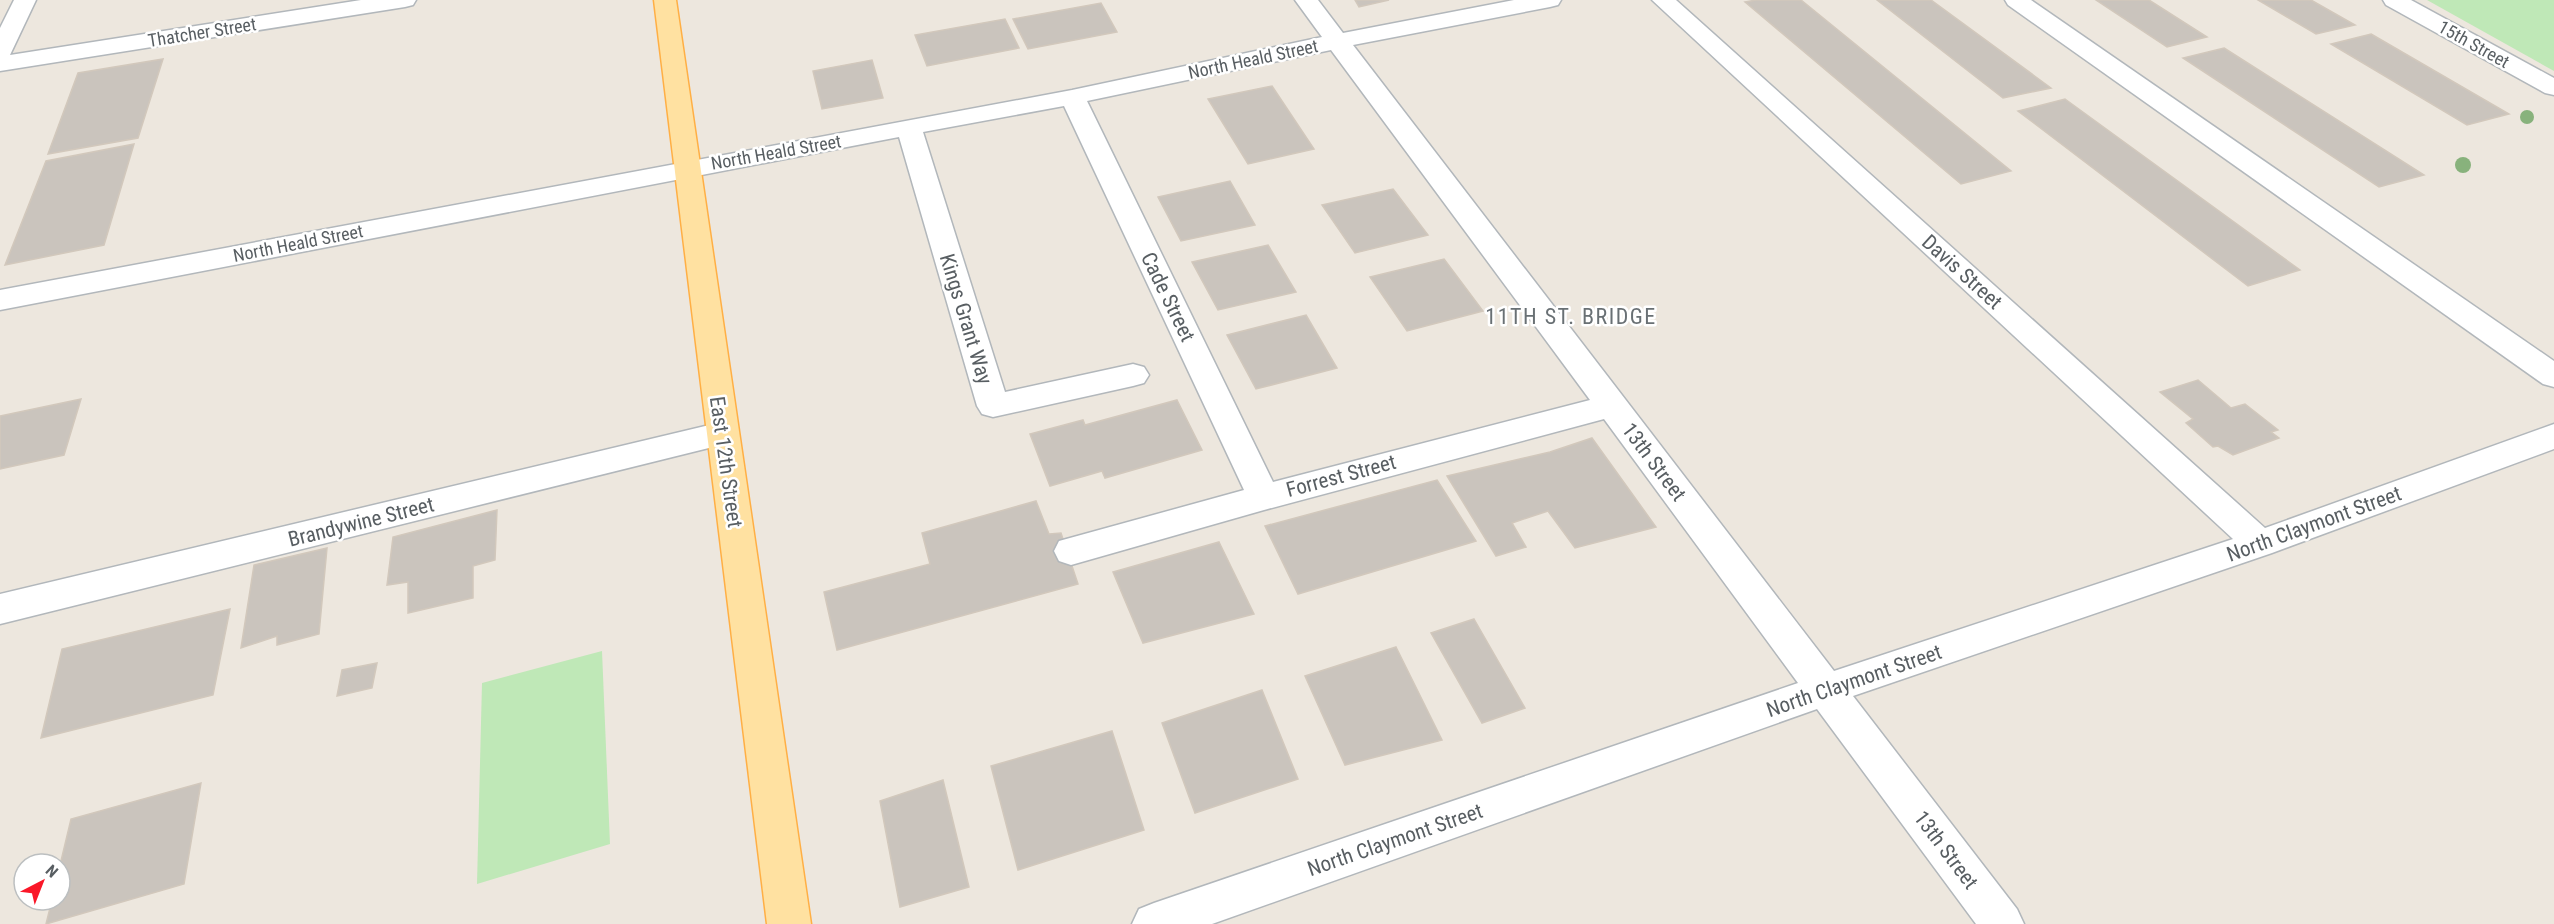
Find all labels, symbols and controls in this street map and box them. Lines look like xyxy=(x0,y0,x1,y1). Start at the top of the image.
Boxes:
street label: Thatcher Street xyxy=(146,13,258,51)
street label: 15th Street xyxy=(2435,16,2513,72)
street label: North Heald Street xyxy=(1186,35,1320,83)
street label: North Heald Street xyxy=(709,130,843,174)
street label: North Heald Street xyxy=(231,220,365,266)
street label: Davis Street xyxy=(1917,230,2007,314)
street label: Cade Street xyxy=(1136,248,1200,346)
street label: Kings Grant Way xyxy=(935,251,997,387)
district label: 11TH ST. BRIDGE xyxy=(1485,304,1657,329)
street label: East 12th Street xyxy=(705,395,747,529)
street label: 13th Street xyxy=(1617,418,1691,506)
street label: Forrest Street xyxy=(1283,450,1399,502)
street label: North Claymont Street xyxy=(2224,481,2404,567)
street label: Brandywine Street xyxy=(286,492,436,552)
street label: North Claymont Street xyxy=(1763,640,1945,722)
street label: North Claymont Street xyxy=(1304,799,1486,881)
street label: 13th Street xyxy=(1909,806,1983,894)
north arrow xyxy=(12,852,72,912)
text: N xyxy=(42,861,62,882)

